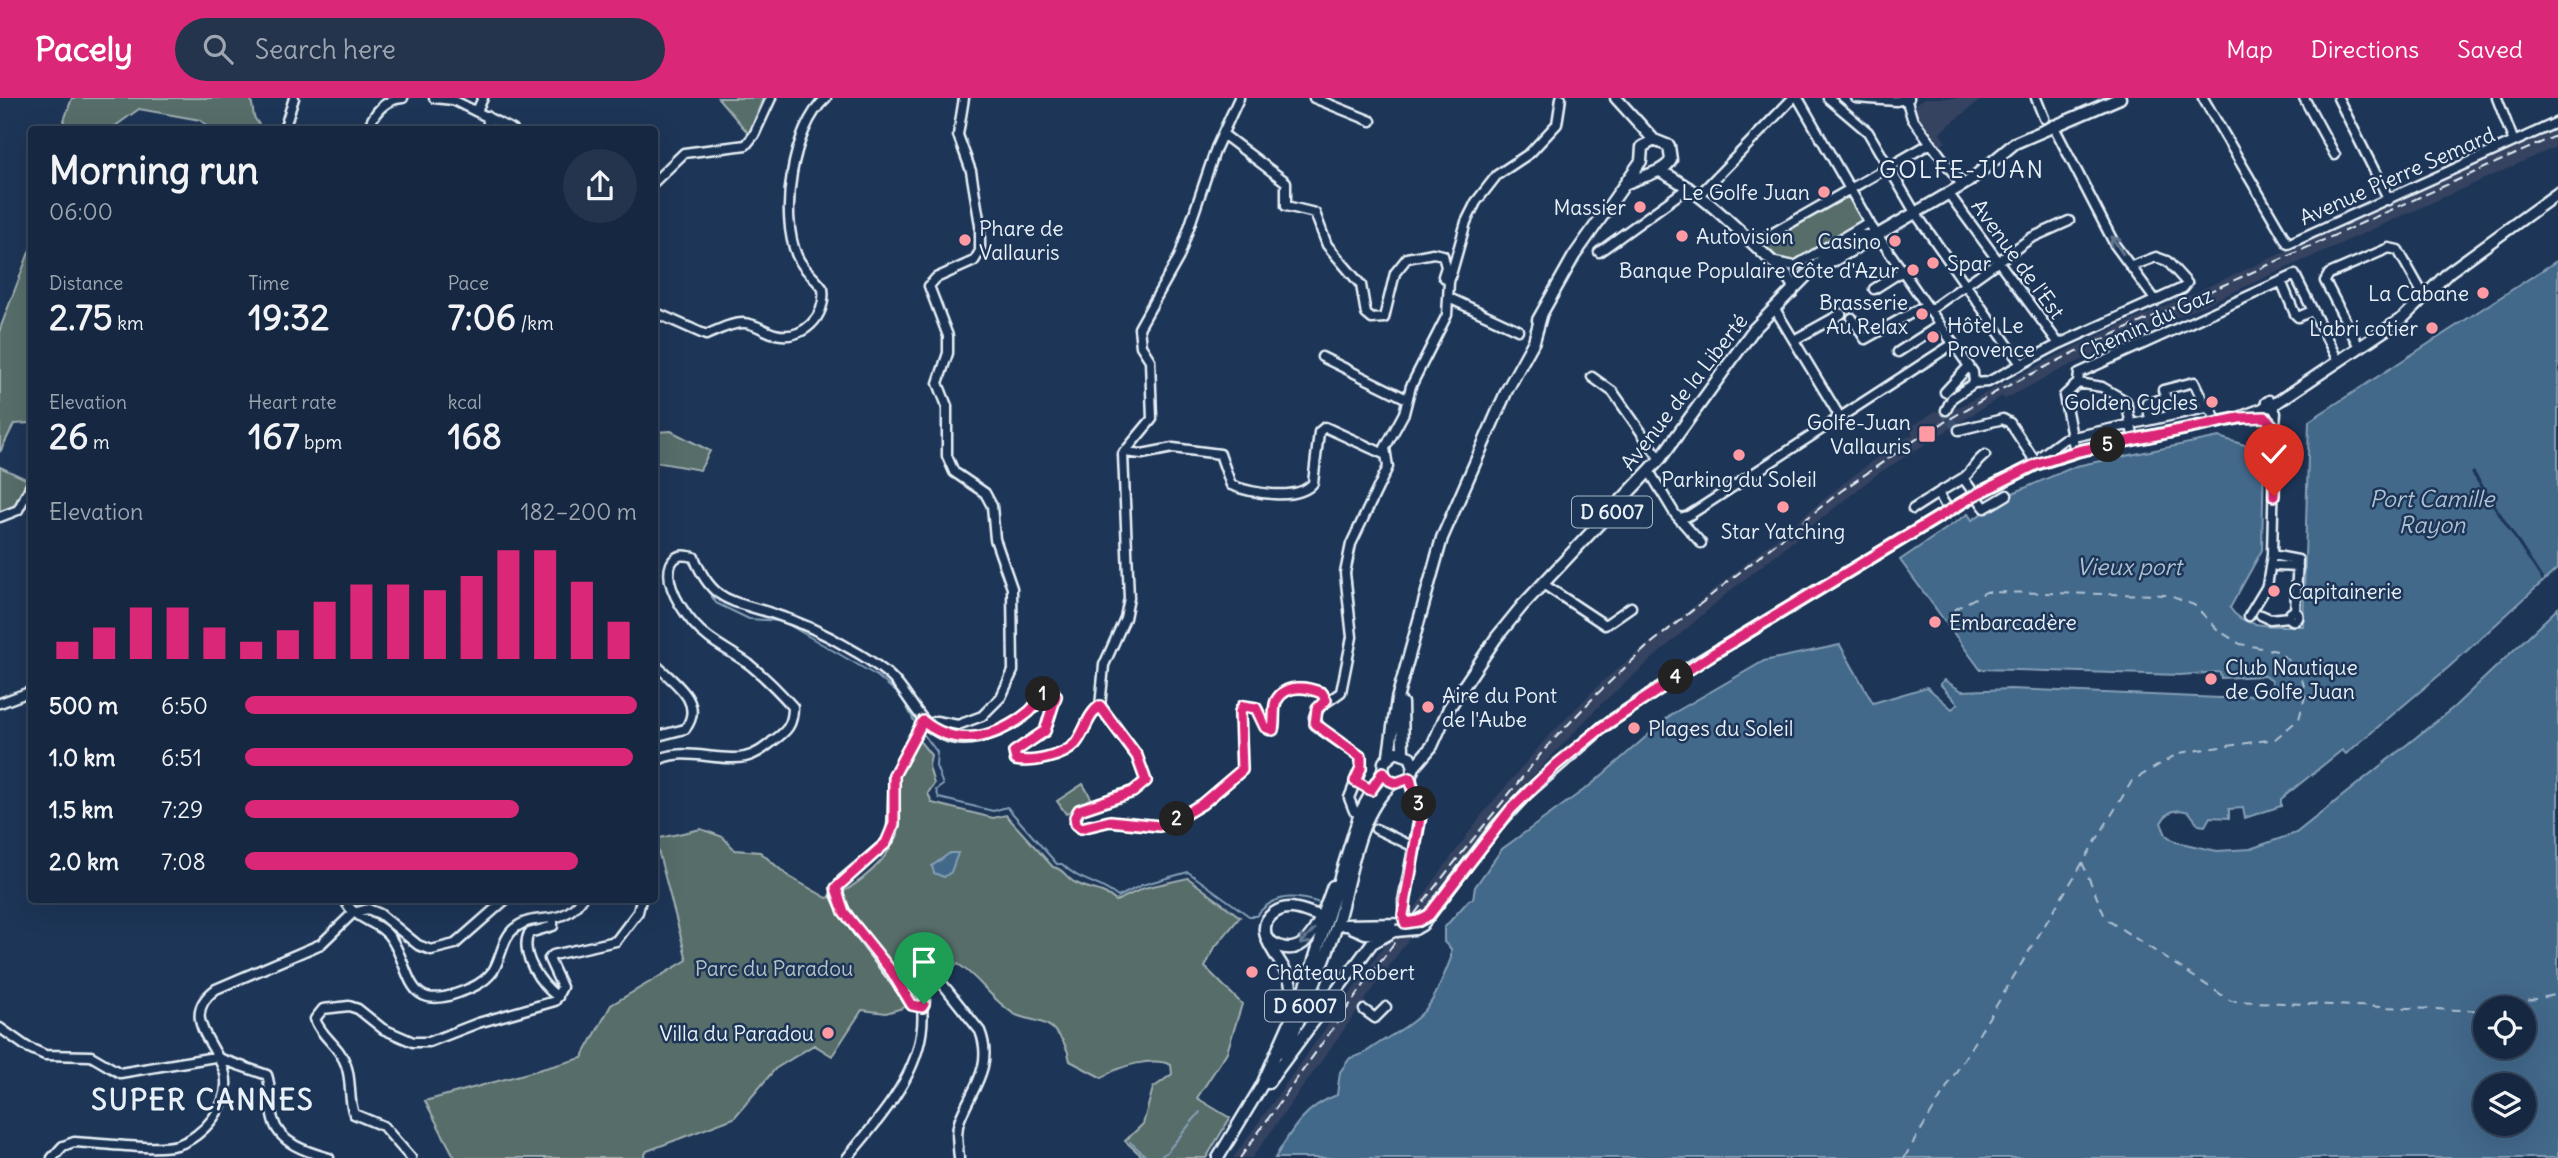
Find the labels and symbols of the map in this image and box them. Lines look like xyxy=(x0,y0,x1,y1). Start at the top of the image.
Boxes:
street label: Avenue Pierre Semard xyxy=(2295,121,2499,231)
district label: GOLFE-JUAN xyxy=(1879,154,2045,184)
place label: Le Golfe Juan xyxy=(1682,179,1810,206)
marker: Le Golfe Juan xyxy=(1816,184,1832,200)
place label: Massier xyxy=(1553,194,1626,221)
street label: Avenue de l'Est xyxy=(1965,194,2071,324)
marker: Massier xyxy=(1632,199,1648,215)
place label: Phare de Vallauris xyxy=(979,215,1064,266)
place label: Autovision xyxy=(1696,223,1794,250)
marker: Autovision xyxy=(1674,228,1690,244)
place label: Casino xyxy=(1817,228,1881,255)
marker: Phare de Vallauris xyxy=(957,232,973,248)
marker: Casino xyxy=(1887,233,1903,249)
one-way arrow xyxy=(2109,236,2123,256)
place label: Spar xyxy=(1947,250,1992,277)
marker: Spar xyxy=(1925,255,1941,271)
place label: Banque Populaire Côte d'Azur xyxy=(1619,257,1899,284)
marker: Banque Populaire Côte d'Azur xyxy=(1905,262,1921,278)
place label: La Cabane xyxy=(2368,280,2469,307)
street label: Chemin du Gaz xyxy=(2075,281,2217,367)
marker: La Cabane xyxy=(2475,285,2491,301)
place label: Brasserie Au Relax xyxy=(1819,289,1908,340)
marker: Brasserie Au Relax xyxy=(1914,306,1930,322)
street label: Avenue de la Liberté xyxy=(1614,308,1754,476)
place label: Hôtel Le Provence xyxy=(1947,312,2035,363)
place label: L'abri cotier xyxy=(2309,315,2418,342)
marker: L'abri cotier xyxy=(2424,320,2440,336)
marker: Hôtel Le Provence xyxy=(1925,329,1941,345)
place label: Golden Cycles xyxy=(2064,389,2198,416)
marker: Golden Cycles xyxy=(2204,394,2220,410)
place label: Golfe-Juan Vallauris xyxy=(1807,409,1911,460)
marker: Golfe-Juan Vallauris xyxy=(1917,424,1937,444)
pin xyxy=(2244,424,2304,496)
pin: 5 xyxy=(2090,428,2126,462)
marker: Parking du Soleil xyxy=(1731,447,1747,463)
place label: Parking du Soleil xyxy=(1661,466,1817,493)
water label: Port Camille Rayon xyxy=(2370,484,2496,539)
road number: D 6007 xyxy=(1572,496,1652,528)
marker: Star Yatching xyxy=(1775,499,1791,515)
place label: Star Yatching xyxy=(1721,518,1845,545)
water label: Vieux port xyxy=(2076,552,2185,581)
place label: Capitainerie xyxy=(2288,578,2402,605)
marker: Capitainerie xyxy=(2266,583,2282,599)
place label: Embarcadère xyxy=(1949,609,2077,636)
marker: Embarcadère xyxy=(1927,614,1943,630)
place label: Club Nautique de Golfe Juan xyxy=(2225,654,2358,705)
pin: 4 xyxy=(1658,660,1694,694)
marker: Club Nautique de Golfe Juan xyxy=(2203,671,2219,687)
pin: 1 xyxy=(1026,676,1060,712)
place label: Aire du Pont de l'Aube xyxy=(1442,682,1557,733)
marker: Aire du Pont de l'Aube xyxy=(1420,699,1436,715)
place label: Plages du Soleil xyxy=(1648,715,1793,742)
marker: Plages du Soleil xyxy=(1626,720,1642,736)
pin: 3 xyxy=(1402,786,1436,822)
pin: 2 xyxy=(1160,802,1194,836)
one-way arrow xyxy=(1299,928,1316,945)
pin xyxy=(894,932,954,1004)
park label: Parc du Paradou xyxy=(695,955,853,982)
place label: Château Robert xyxy=(1266,959,1415,986)
marker: Château Robert xyxy=(1244,964,1260,980)
road number: D 6007 xyxy=(1265,991,1345,1022)
place label: Villa du Paradou xyxy=(659,1020,814,1047)
marker: Villa du Paradou xyxy=(820,1025,836,1041)
district label: SUPER CANNES xyxy=(91,1082,315,1118)

